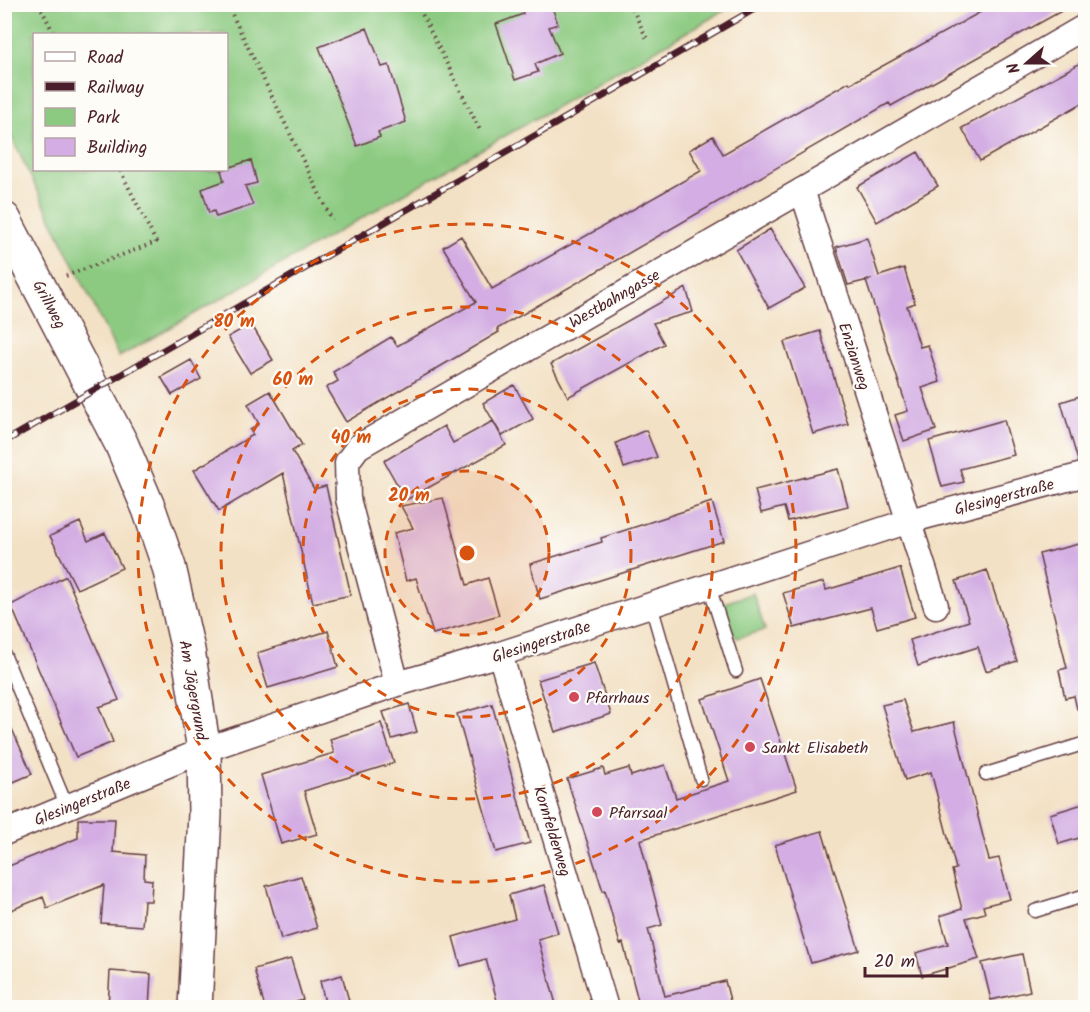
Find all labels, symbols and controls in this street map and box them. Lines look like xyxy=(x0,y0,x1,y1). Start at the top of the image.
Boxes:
legend xyxy=(33,33,228,171)
north arrow xyxy=(997,33,1057,93)
text: Road xyxy=(87,44,124,73)
text: N xyxy=(1001,59,1028,77)
text: Railway xyxy=(87,74,144,103)
text: Park xyxy=(87,104,120,133)
text: Building xyxy=(87,134,147,163)
street label: Westbahngasse xyxy=(564,263,665,336)
street label: Grillweg xyxy=(25,276,72,334)
text: 80 m xyxy=(213,308,255,337)
street label: Enzianweg xyxy=(831,319,876,394)
text: 60 m xyxy=(273,366,314,395)
text: 40 m xyxy=(331,424,372,453)
street label: Glesingerstraße xyxy=(952,472,1057,523)
text: 20 m xyxy=(388,482,430,511)
centre of rings xyxy=(457,543,477,563)
street label: Glesingerstraße xyxy=(489,615,594,670)
street label: Am Jägergrund xyxy=(171,638,214,743)
place label: Pfarrhaus xyxy=(586,686,650,711)
marker: Pfarrhaus xyxy=(567,690,581,704)
place label: Sankt Elisabeth xyxy=(762,736,868,761)
marker: Sankt Elisabeth xyxy=(743,740,757,754)
street label: Glesingerstraße xyxy=(30,772,135,833)
street label: Kornfelderweg xyxy=(526,783,577,880)
place label: Pfarrsaal xyxy=(609,801,668,826)
marker: Pfarrsaal xyxy=(590,805,604,819)
scale bar xyxy=(865,940,948,978)
text: 20 m xyxy=(874,948,915,977)

